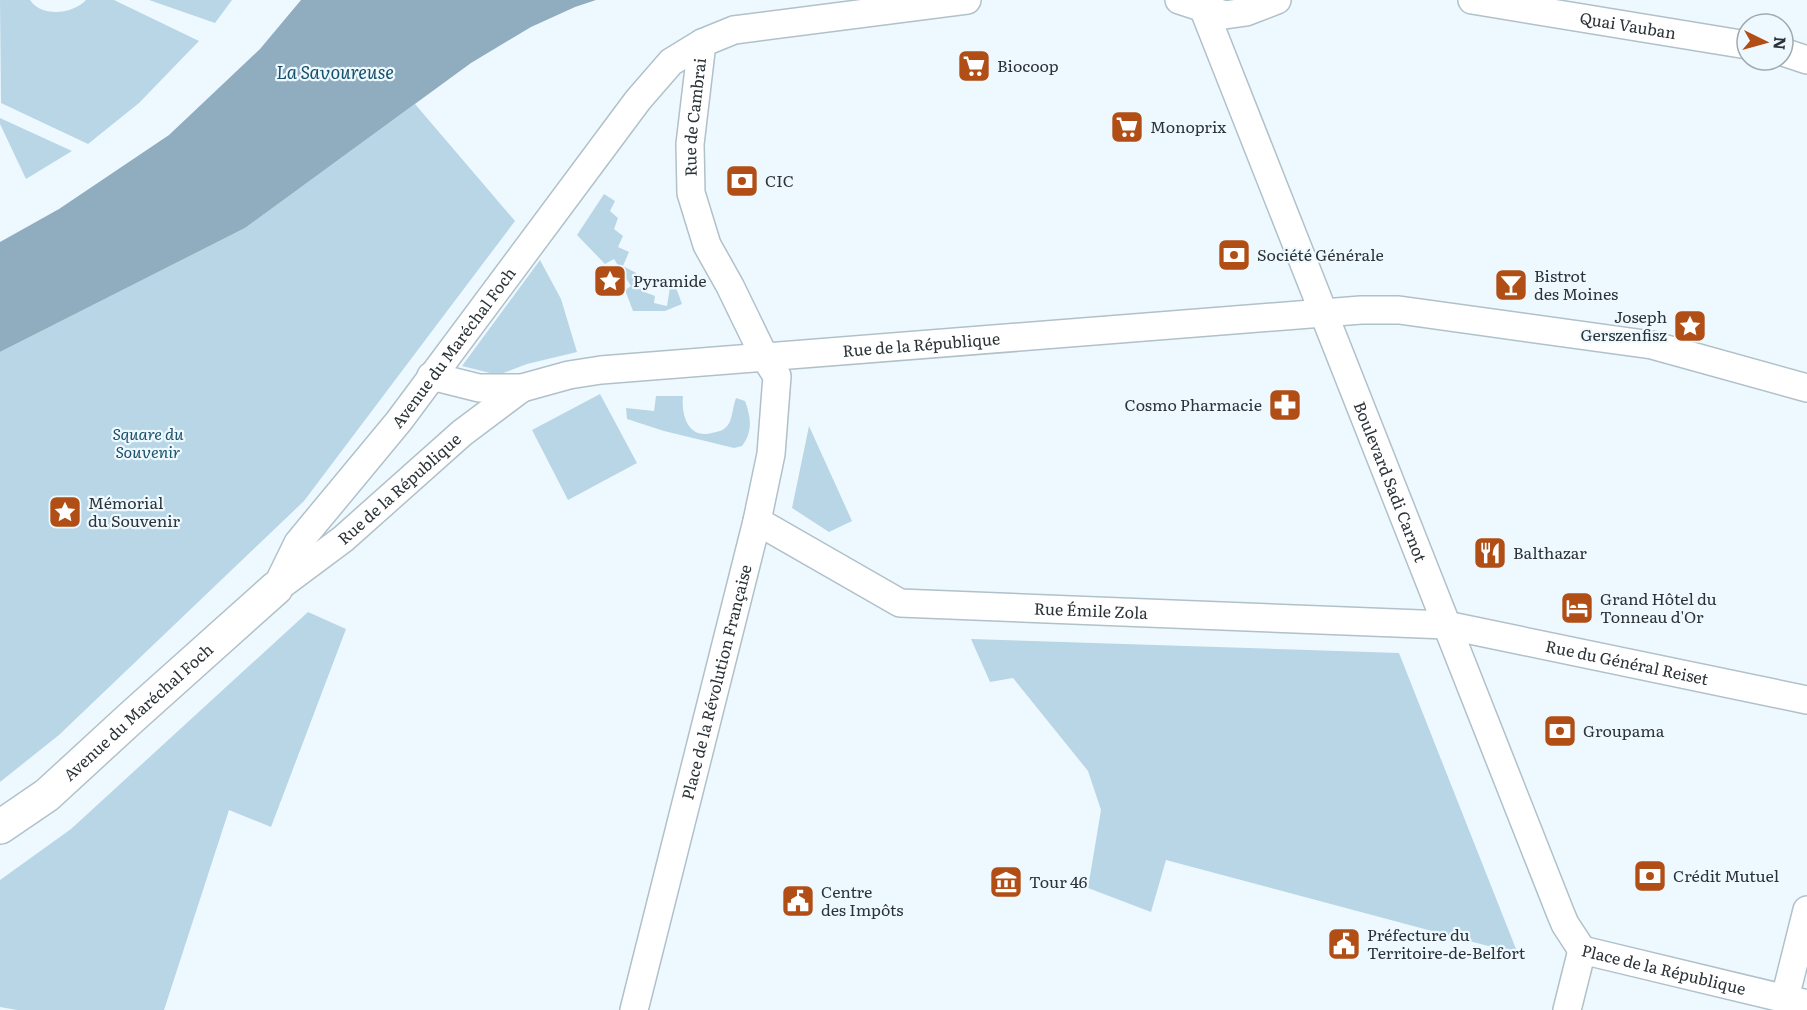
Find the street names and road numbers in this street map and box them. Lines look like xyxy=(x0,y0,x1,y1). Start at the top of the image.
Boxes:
street label: Quai Vauban xyxy=(1578,5,1678,44)
street label: Rue de Cambrai xyxy=(677,56,711,177)
street label: Avenue du Maréchal Foch xyxy=(385,261,521,433)
street label: Rue de la République xyxy=(842,326,1001,362)
street label: Boulevard Sadi Carnot xyxy=(1349,398,1434,566)
street label: Rue de la République xyxy=(332,427,466,550)
street label: Place de la Révolution Française xyxy=(674,562,757,802)
street label: Rue Émile Zola xyxy=(1034,595,1149,624)
street label: Rue du Général Reiset xyxy=(1544,633,1711,690)
street label: Avenue du Maréchal Foch xyxy=(57,637,218,786)
street label: Place de la République xyxy=(1579,937,1749,1000)

